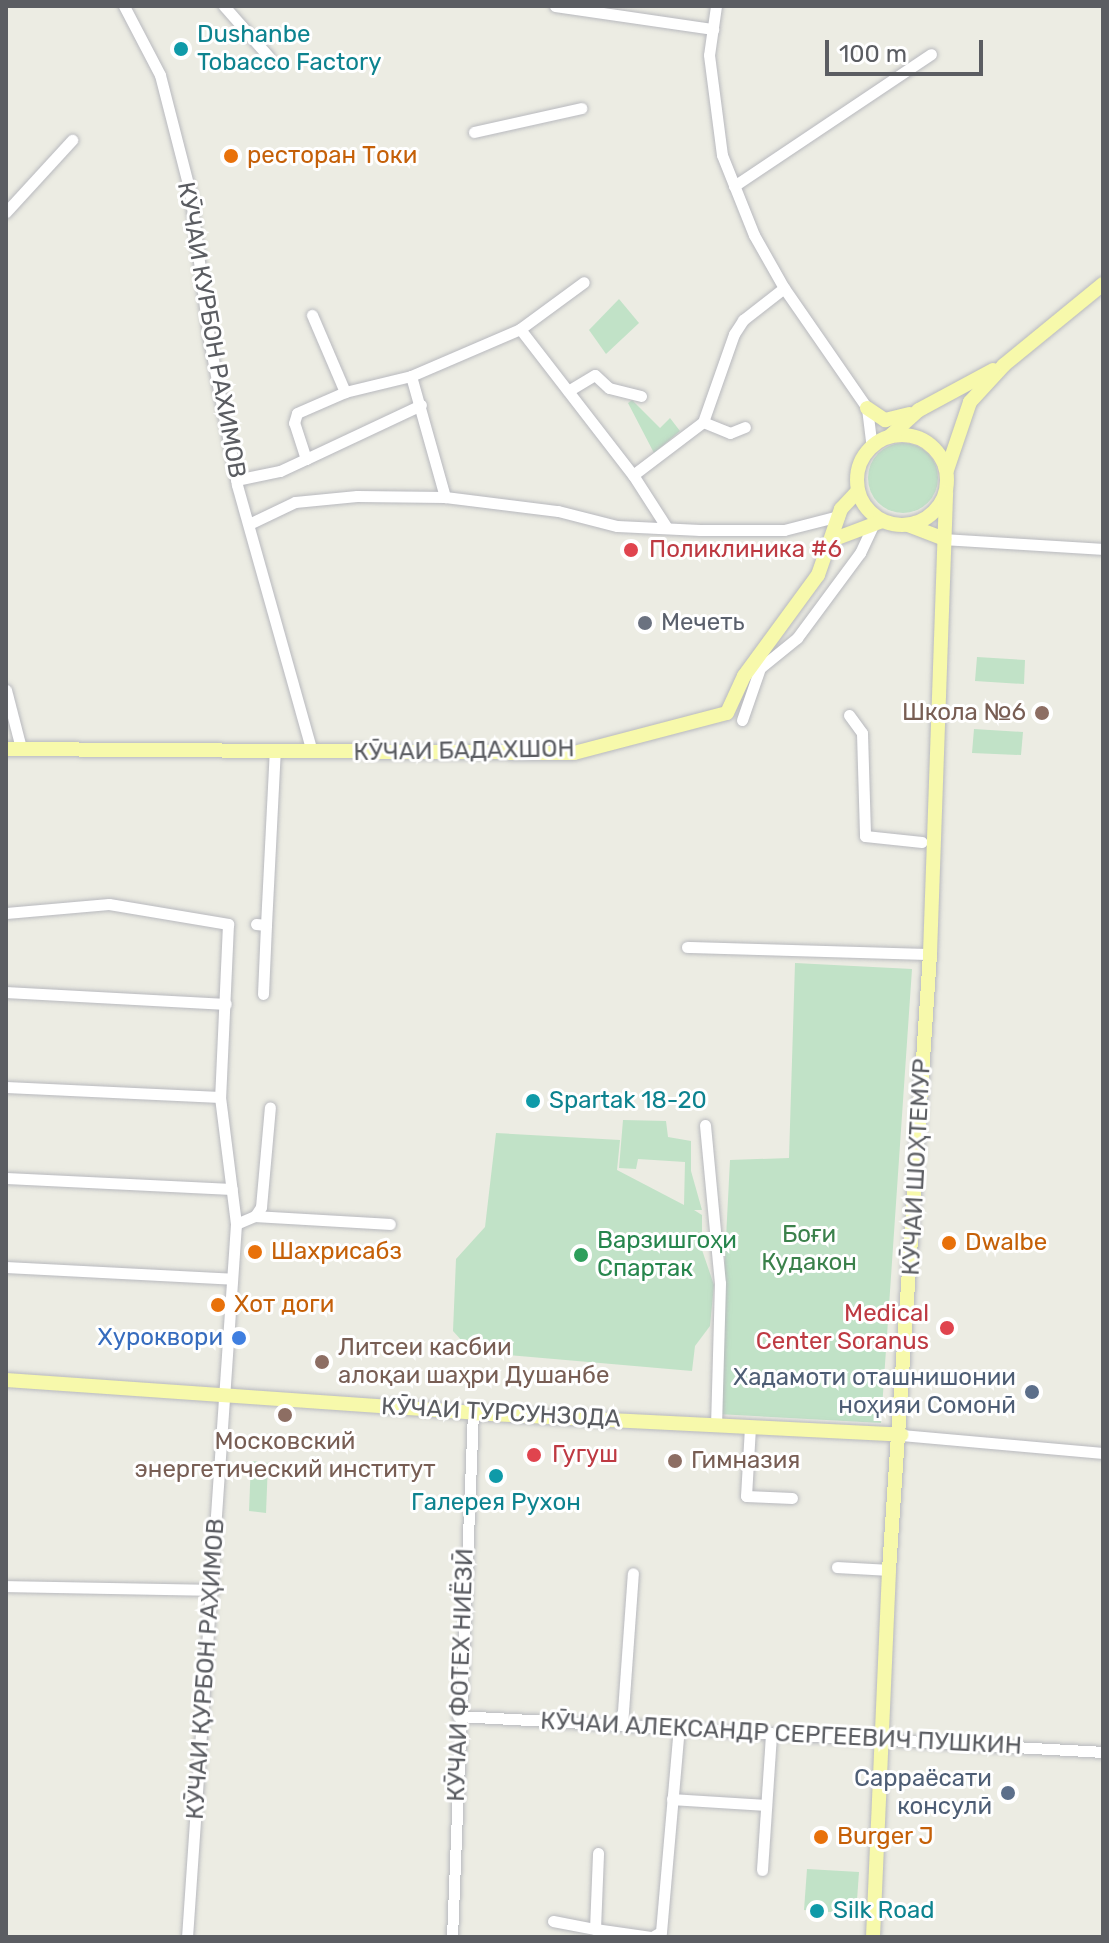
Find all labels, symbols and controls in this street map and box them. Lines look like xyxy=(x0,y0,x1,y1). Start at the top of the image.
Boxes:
place label: Dushanbe Tobacco Factory xyxy=(197,21,381,77)
scale bar xyxy=(829,24,987,74)
marker: Dushanbe Tobacco Factory xyxy=(172,40,190,58)
text: 100 m xyxy=(839,40,907,68)
place label: ресторан Токи xyxy=(247,142,417,170)
marker: ресторан Токи xyxy=(222,147,240,165)
street label: КӮЧАИ КУРБОН РАХИМОВ xyxy=(171,180,251,480)
place label: Поликлиника #6 xyxy=(649,536,842,564)
marker: Поликлиника #6 xyxy=(620,539,642,561)
place label: Мечеть xyxy=(661,609,744,637)
marker: Мечеть xyxy=(636,614,654,632)
place label: Школа №6 xyxy=(902,699,1026,727)
marker: Школа №6 xyxy=(1033,704,1051,722)
street label: КӮЧАИ БАДАХШОН xyxy=(353,735,575,767)
street label: КӮЧАИ ШОҲТЕМУР xyxy=(897,1058,937,1276)
place label: Spartak 18-20 xyxy=(549,1087,707,1115)
marker: Spartak 18-20 xyxy=(524,1092,542,1110)
park label: Боғи Кудакон xyxy=(761,1221,857,1277)
place label: Варзишгоҳи Спартак xyxy=(597,1227,737,1283)
place label: Dwalbe xyxy=(965,1229,1047,1257)
marker: Dwalbe xyxy=(940,1234,958,1252)
place label: Шахрисабз xyxy=(271,1238,402,1266)
marker: Шахрисабз xyxy=(246,1243,264,1261)
marker: Варзишгоҳи Спартак xyxy=(572,1246,590,1264)
place label: Хот доги xyxy=(234,1291,334,1319)
marker: Хот доги xyxy=(209,1296,227,1314)
place label: Medical Center Soranus xyxy=(755,1300,929,1356)
marker: Medical Center Soranus xyxy=(936,1317,958,1339)
place label: Хуроквори xyxy=(98,1324,223,1352)
marker: Хуроквори xyxy=(230,1329,248,1347)
place label: Литсеи касбии алоқаи шаҳри Душанбе xyxy=(338,1334,609,1390)
marker: Литсеи касбии алоқаи шаҳри Душанбе xyxy=(313,1353,331,1371)
place label: Хадамоти оташнишонии ноҳияи Сомонӣ xyxy=(733,1364,1016,1420)
marker: Хадамоти оташнишонии ноҳияи Сомонӣ xyxy=(1023,1383,1041,1401)
street label: КӮЧАИ ТУРСУНЗОДА xyxy=(380,1392,622,1434)
marker: Московский энергетический институт xyxy=(276,1406,294,1424)
place label: Московский энергетический институт xyxy=(134,1428,436,1484)
place label: Гугуш xyxy=(552,1441,618,1469)
marker: Гугуш xyxy=(523,1444,545,1466)
place label: Гимназия xyxy=(691,1447,800,1475)
marker: Гимназия xyxy=(666,1452,684,1470)
marker: Галерея Рухон xyxy=(487,1467,505,1485)
place label: Галерея Рухон xyxy=(411,1489,581,1517)
street label: КӮЧАИ ҚУРБОН РАҲИМОВ xyxy=(181,1517,231,1821)
street label: КӮЧАИ ФОТЕХ НИЁЗӢ xyxy=(442,1548,480,1802)
street label: КӮЧАИ АЛЕКСАНДР СЕРГЕЕВИЧ ПУШКИН xyxy=(540,1707,1022,1761)
place label: Сарраёсати консулӣ xyxy=(854,1765,992,1821)
marker: Сарраёсати консулӣ xyxy=(999,1784,1017,1802)
place label: Burger J xyxy=(837,1823,934,1851)
marker: Burger J xyxy=(812,1828,830,1846)
place label: Silk Road xyxy=(833,1897,935,1925)
marker: Silk Road xyxy=(808,1902,826,1920)

